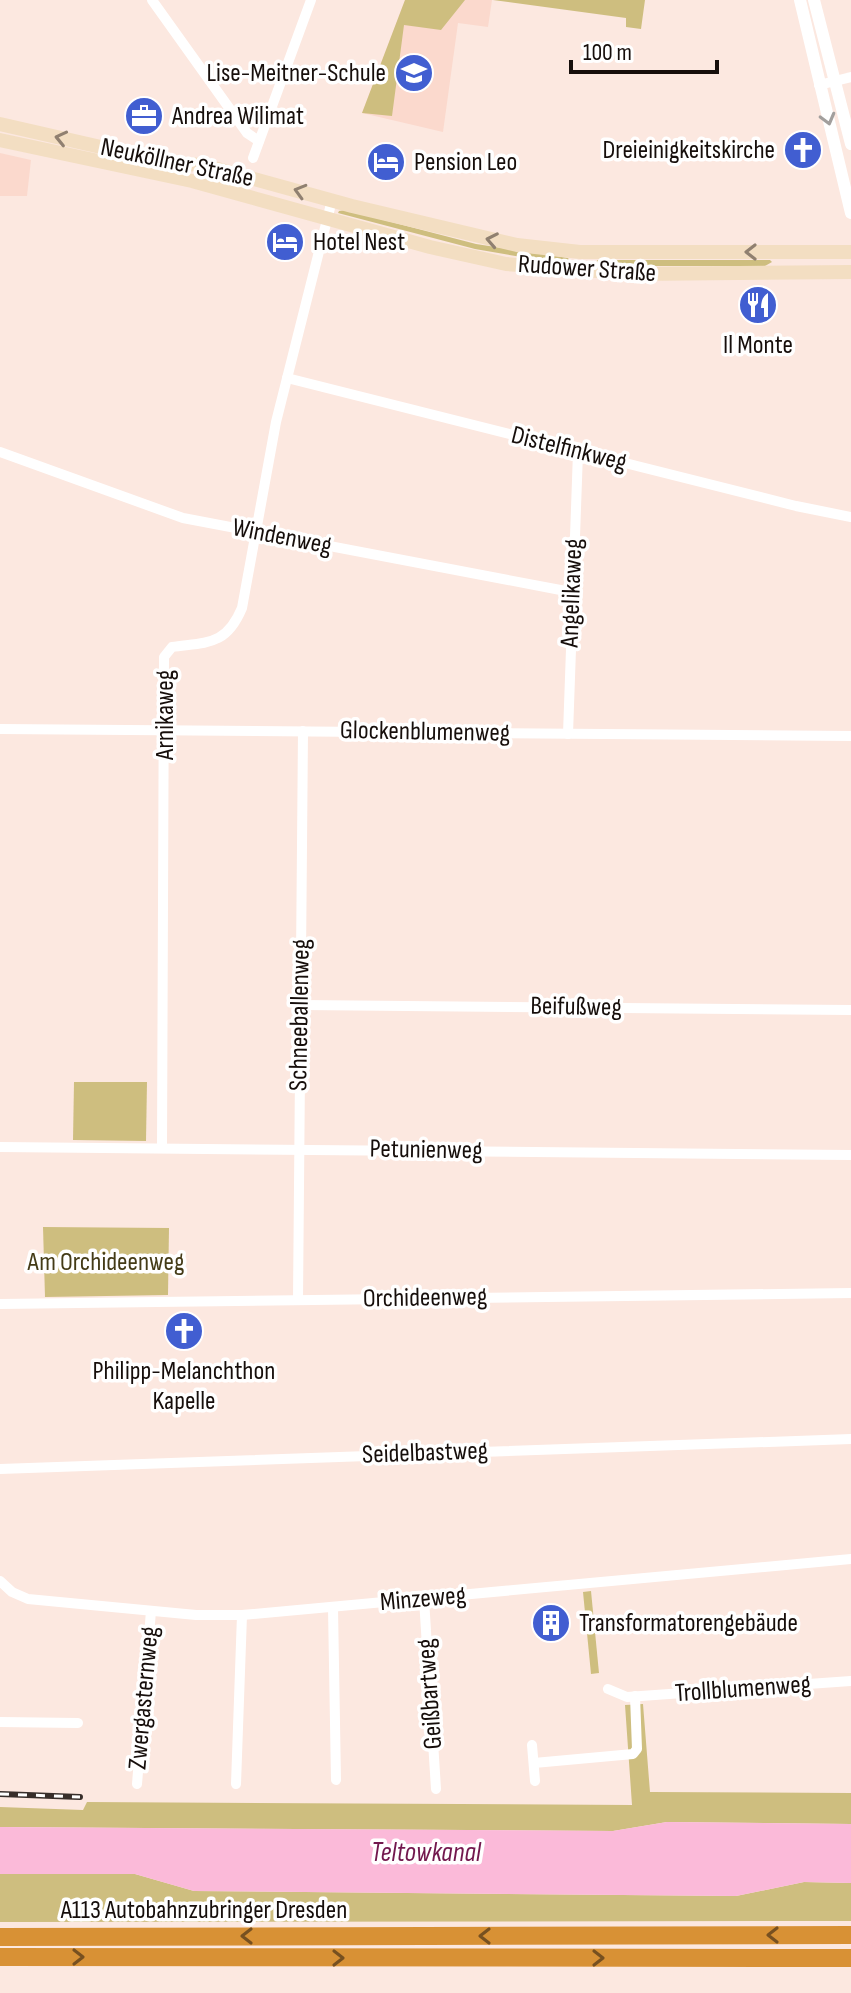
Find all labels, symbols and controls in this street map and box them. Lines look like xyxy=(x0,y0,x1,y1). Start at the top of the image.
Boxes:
scale bar xyxy=(571,24,717,74)
text: 100 m xyxy=(583,38,632,67)
school or university icon: Lise-Meitner-Schule xyxy=(393,52,435,94)
place label: Lise-Meitner-Schule xyxy=(206,58,386,89)
office icon: Andrea Wilimat xyxy=(123,95,165,137)
place label: Andrea Wilimat xyxy=(171,101,304,132)
one-way arrow xyxy=(819,112,835,126)
church icon: Dreieinigkeitskirche xyxy=(782,129,824,171)
one-way arrow xyxy=(55,130,69,147)
street label: Neuköllner Straße xyxy=(98,132,256,194)
place label: Dreieinigkeitskirche xyxy=(603,135,775,166)
hotel icon: Pension Leo xyxy=(365,141,407,183)
place label: Pension Leo xyxy=(414,147,517,178)
one-way arrow xyxy=(294,184,308,200)
hotel icon: Hotel Nest xyxy=(264,221,306,263)
place label: Hotel Nest xyxy=(313,227,405,258)
one-way arrow xyxy=(486,232,499,249)
one-way arrow xyxy=(744,243,757,261)
street label: Rudower Straße xyxy=(517,249,657,289)
restaurant icon: Il Monte xyxy=(737,284,779,326)
place label: Il Monte xyxy=(723,330,793,361)
street label: Distelfinkweg xyxy=(508,420,630,478)
street label: Windenweg xyxy=(230,512,334,562)
street label: Angelikaweg xyxy=(555,538,589,649)
street label: Arnikaweg xyxy=(150,670,181,761)
street label: Glockenblumenweg xyxy=(340,715,510,749)
street label: Schneeballenweg xyxy=(283,939,317,1091)
street label: Beifußweg xyxy=(530,991,622,1023)
street label: Petunienweg xyxy=(369,1134,483,1166)
park label: Am Orchideenweg xyxy=(27,1247,184,1278)
street label: Orchideenweg xyxy=(363,1281,487,1315)
church icon: Philipp-Melanchthon Kapelle xyxy=(163,1310,205,1352)
place label: Philipp-Melanchthon Kapelle xyxy=(93,1356,275,1417)
street label: Seidelbastweg xyxy=(362,1435,488,1471)
street label: Minzeweg xyxy=(379,1580,467,1618)
building icon: Transformatorengebäude xyxy=(530,1602,572,1644)
place label: Transformatorengebäude xyxy=(579,1608,798,1639)
street label: Zwergasternweg xyxy=(122,1625,166,1771)
street label: Geißbartweg xyxy=(411,1638,449,1750)
street label: Trollblumenweg xyxy=(674,1669,812,1709)
water label: Teltowkanal xyxy=(371,1836,482,1869)
street label: A113 Autobahnzubringer Dresden xyxy=(60,1895,347,1926)
one-way arrow xyxy=(766,1926,779,1944)
one-way arrow xyxy=(240,1927,253,1945)
one-way arrow xyxy=(478,1927,491,1944)
one-way arrow xyxy=(72,1949,85,1966)
one-way arrow xyxy=(332,1949,345,1967)
one-way arrow xyxy=(592,1949,605,1967)

